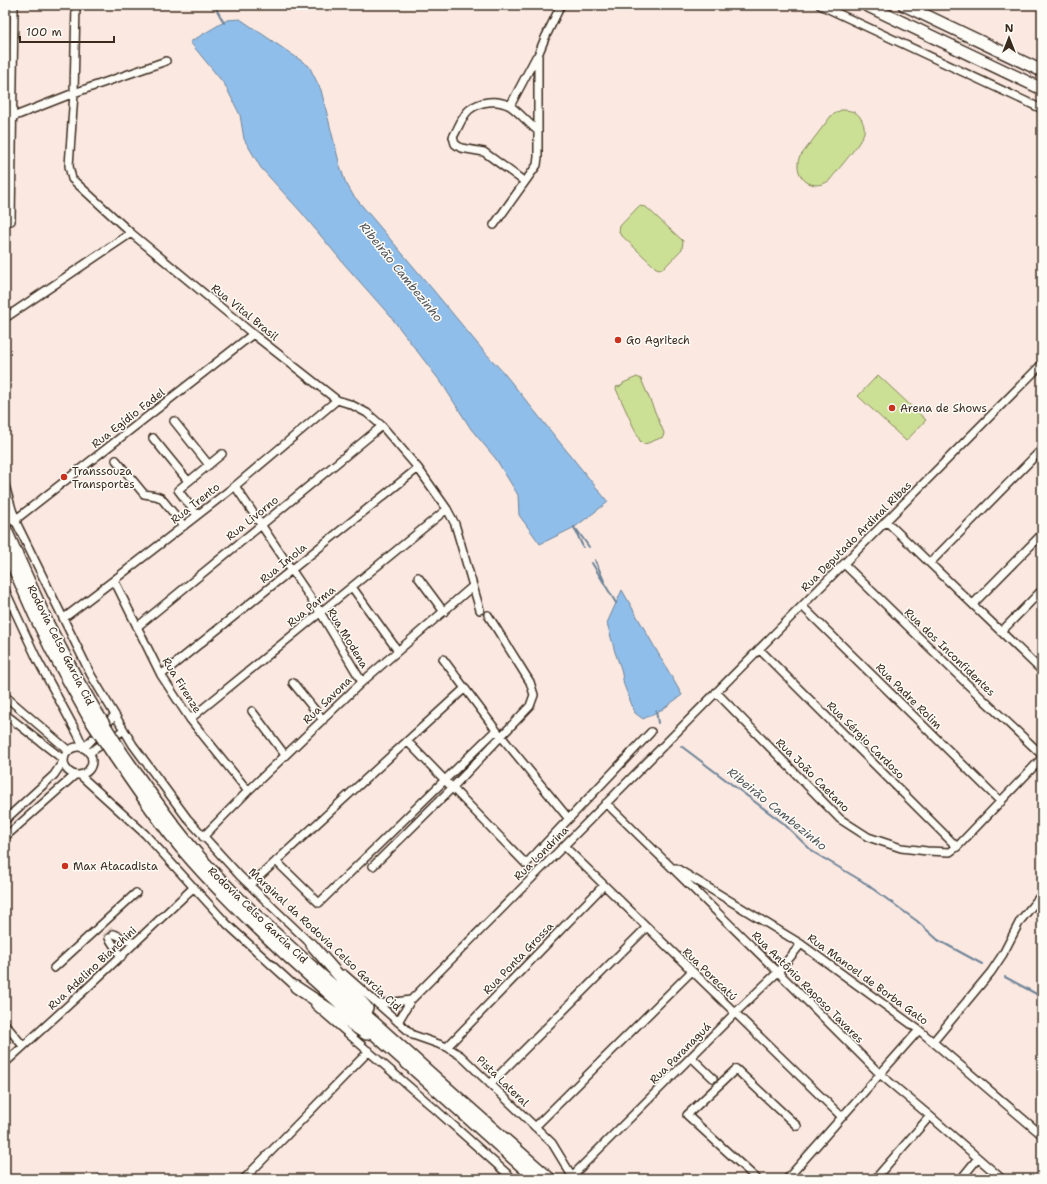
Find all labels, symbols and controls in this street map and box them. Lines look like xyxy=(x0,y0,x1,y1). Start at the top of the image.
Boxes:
scale bar xyxy=(20,18,114,44)
north arrow xyxy=(989,18,1029,58)
text: N xyxy=(1005,21,1014,36)
text: 100 m xyxy=(26,24,62,40)
water label: Ribeirão Cambezinho xyxy=(356,219,446,325)
street label: Rua Vital Brasil xyxy=(208,281,282,345)
place label: Go Agritech xyxy=(626,333,690,348)
marker: Go Agritech xyxy=(613,335,623,345)
street label: Rua Egídio Fadel xyxy=(89,385,169,452)
place label: Arena de Shows xyxy=(900,401,987,416)
marker: Arena de Shows xyxy=(887,403,897,413)
place label: Transsouza Transportes xyxy=(72,464,135,492)
marker: Transsouza Transportes xyxy=(59,472,69,482)
street label: Rua Deputado Ardinal Ribas xyxy=(798,478,915,595)
street label: Rua Trento xyxy=(168,479,223,527)
street label: Rua Livorno xyxy=(223,492,282,544)
street label: Rua Imola xyxy=(257,540,310,587)
street label: Rodovia Celso Garcia Cid xyxy=(24,582,98,708)
street label: Rua Parma xyxy=(284,582,339,630)
street label: Rua Modena xyxy=(324,605,372,671)
street label: Rua dos Inconfidentes xyxy=(901,605,998,700)
street label: Rua Firenze xyxy=(159,655,205,716)
street label: Rua Padre Rolim xyxy=(872,660,945,733)
street label: Rua Savona xyxy=(300,673,355,727)
street label: Rua Sérgio Cardoso xyxy=(824,698,908,783)
street label: Rua João Caetano xyxy=(772,735,853,816)
water label: Ribeirão Cambezinho xyxy=(724,764,830,854)
street label: Rua Londrina xyxy=(511,823,572,884)
place label: Max Atacadista xyxy=(73,859,158,874)
marker: Max Atacadista xyxy=(60,861,70,871)
street label: Rodovia Celso Garcia Cid xyxy=(204,864,311,967)
street label: Marginal da Rodovia Celso Garcia Cid xyxy=(245,865,404,1014)
street label: Rua Ponta Grossa xyxy=(480,919,557,998)
street label: Rua Adelino Bianchini xyxy=(45,923,140,1013)
street label: Rua Antônio Raposo Tavares xyxy=(748,928,867,1047)
street label: Rua Manoel de Borba Gato xyxy=(804,930,931,1029)
street label: Rua Porecatú xyxy=(679,945,740,1004)
street label: Rua Paranaguá xyxy=(646,1019,714,1087)
street label: Pista Lateral xyxy=(473,1053,533,1111)

